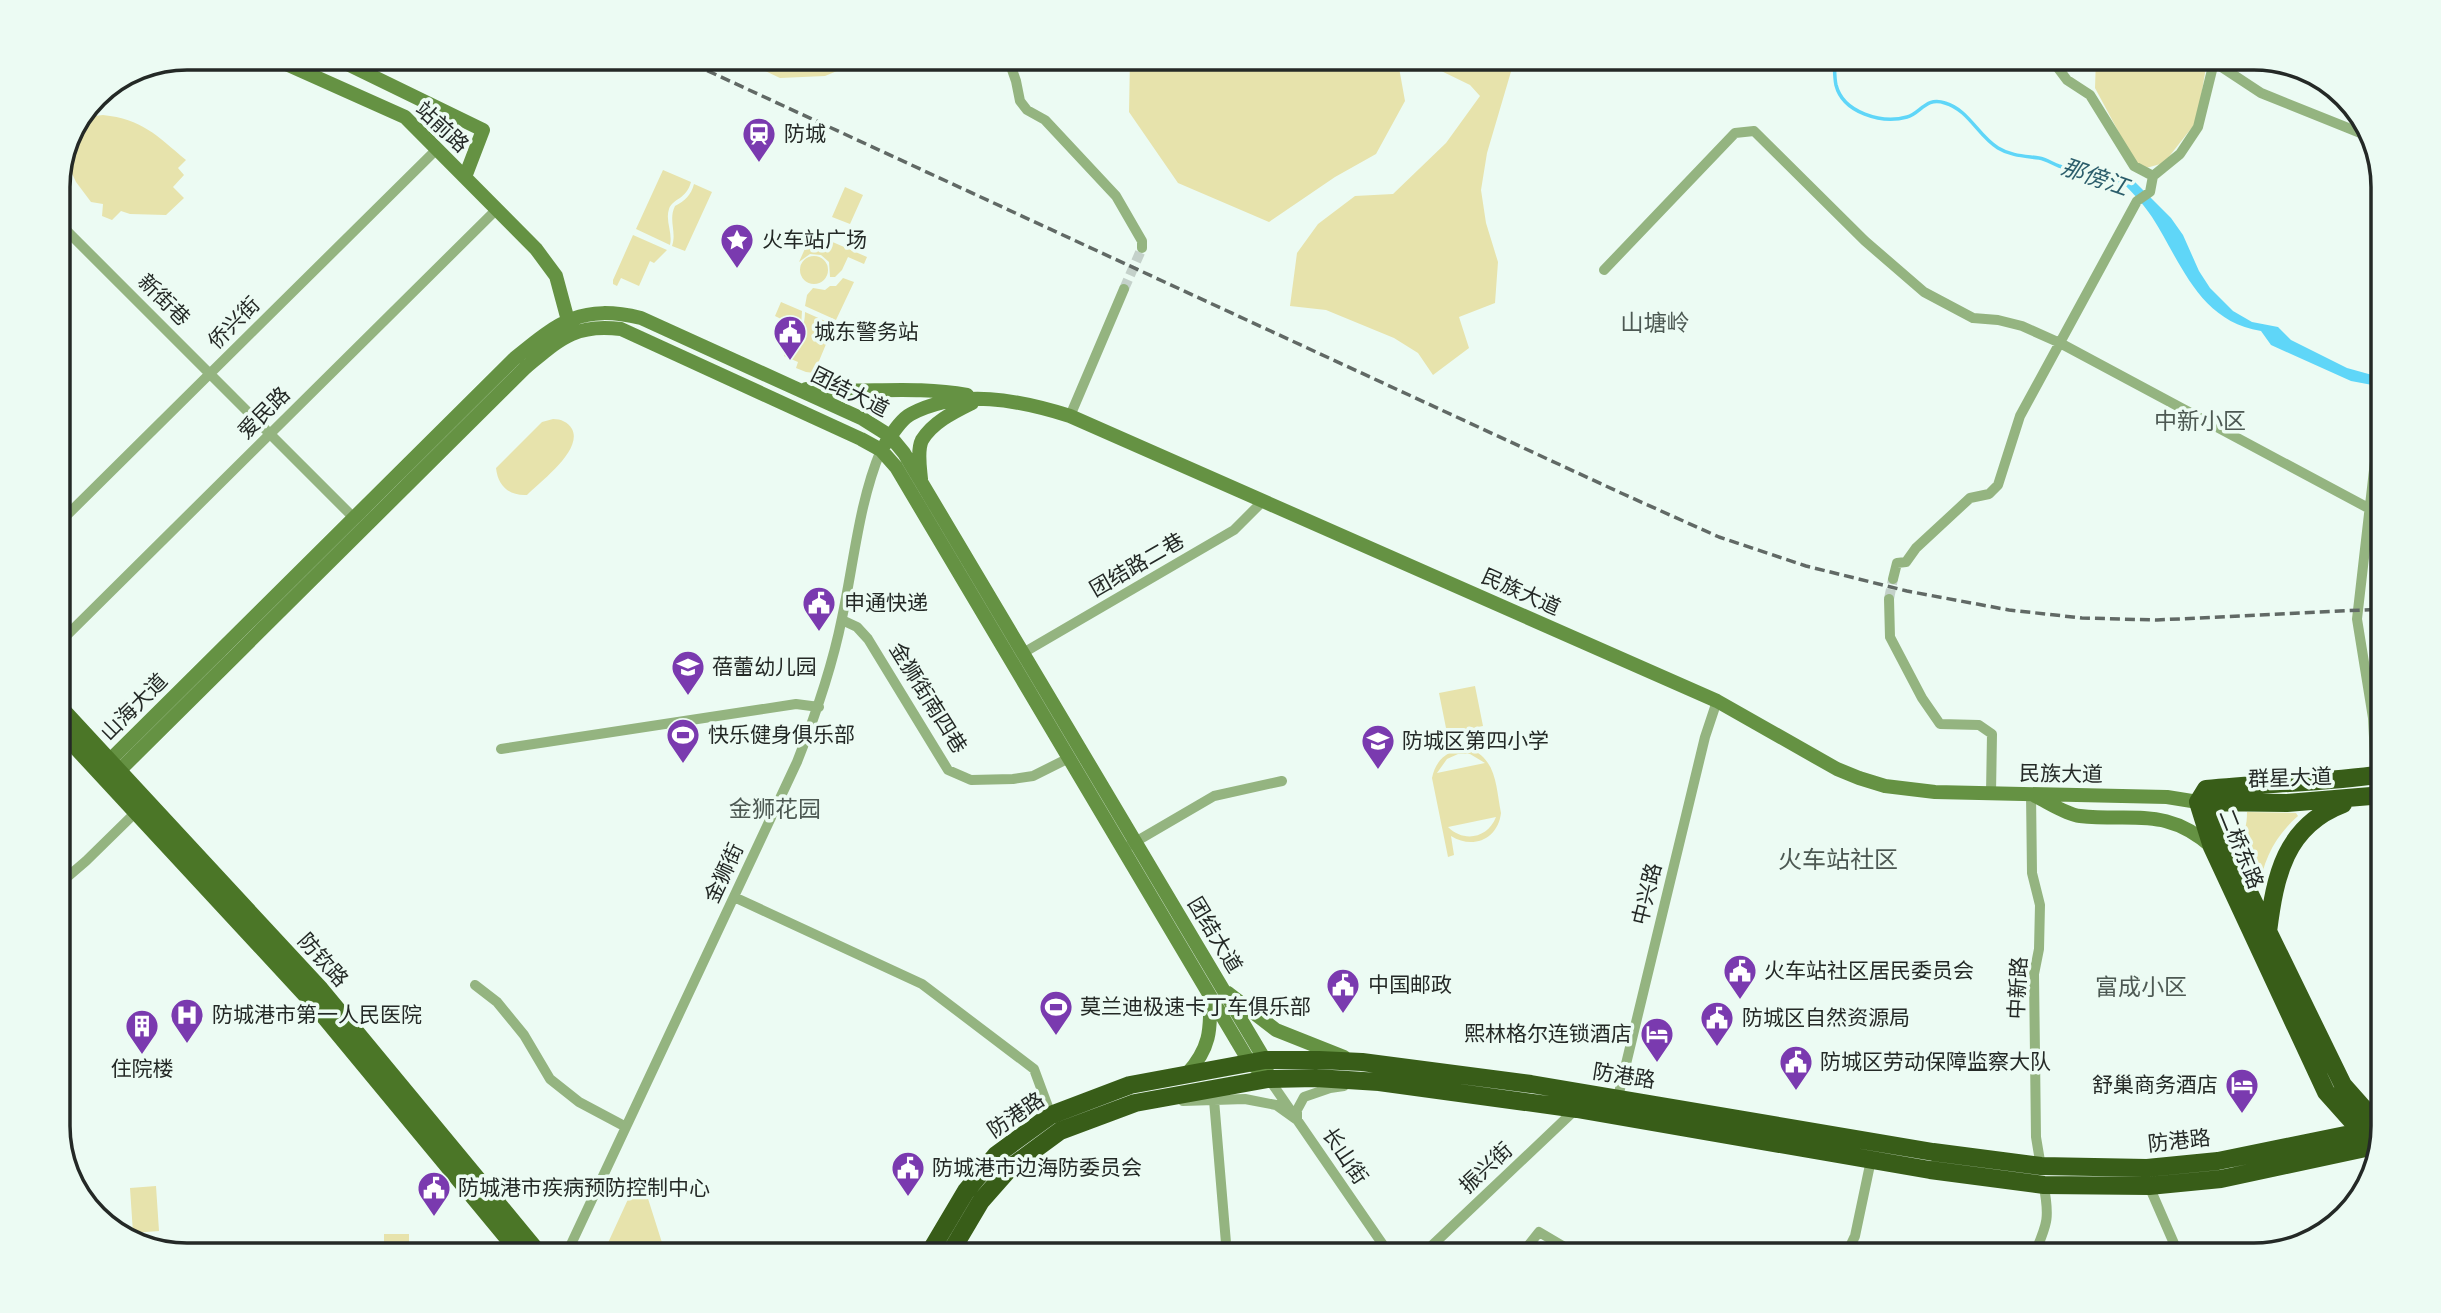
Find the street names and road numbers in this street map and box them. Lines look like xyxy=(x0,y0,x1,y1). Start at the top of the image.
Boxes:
street label: 站前路 xyxy=(411,96,474,157)
street label: 新街巷 xyxy=(134,269,195,330)
street label: 侨兴街 xyxy=(203,292,264,353)
street label: 团结大道 xyxy=(808,361,893,421)
street label: 爱民路 xyxy=(233,382,294,443)
street label: 团结路二巷 xyxy=(1085,527,1188,601)
street label: 民族大道 xyxy=(1478,563,1565,619)
street label: 金狮街南四巷 xyxy=(885,638,972,757)
street label: 山海大道 xyxy=(95,668,171,744)
street label: 民族大道 xyxy=(2019,760,2103,786)
street label: 群星大道 xyxy=(2248,764,2332,790)
street label: 二桥东路 xyxy=(2215,805,2269,892)
street label: 金狮街 xyxy=(699,839,747,906)
street label: 中兴路 xyxy=(1627,860,1665,927)
street label: 团结大道 xyxy=(1184,892,1248,977)
street label: 防钦路 xyxy=(294,928,354,991)
street label: 中新路 xyxy=(2003,956,2031,1020)
street label: 防港路 xyxy=(1591,1058,1657,1092)
street label: 防港路 xyxy=(983,1087,1048,1142)
street label: 长山街 xyxy=(1318,1123,1373,1188)
street label: 防港路 xyxy=(2146,1125,2211,1155)
street label: 振兴街 xyxy=(1454,1137,1517,1198)

